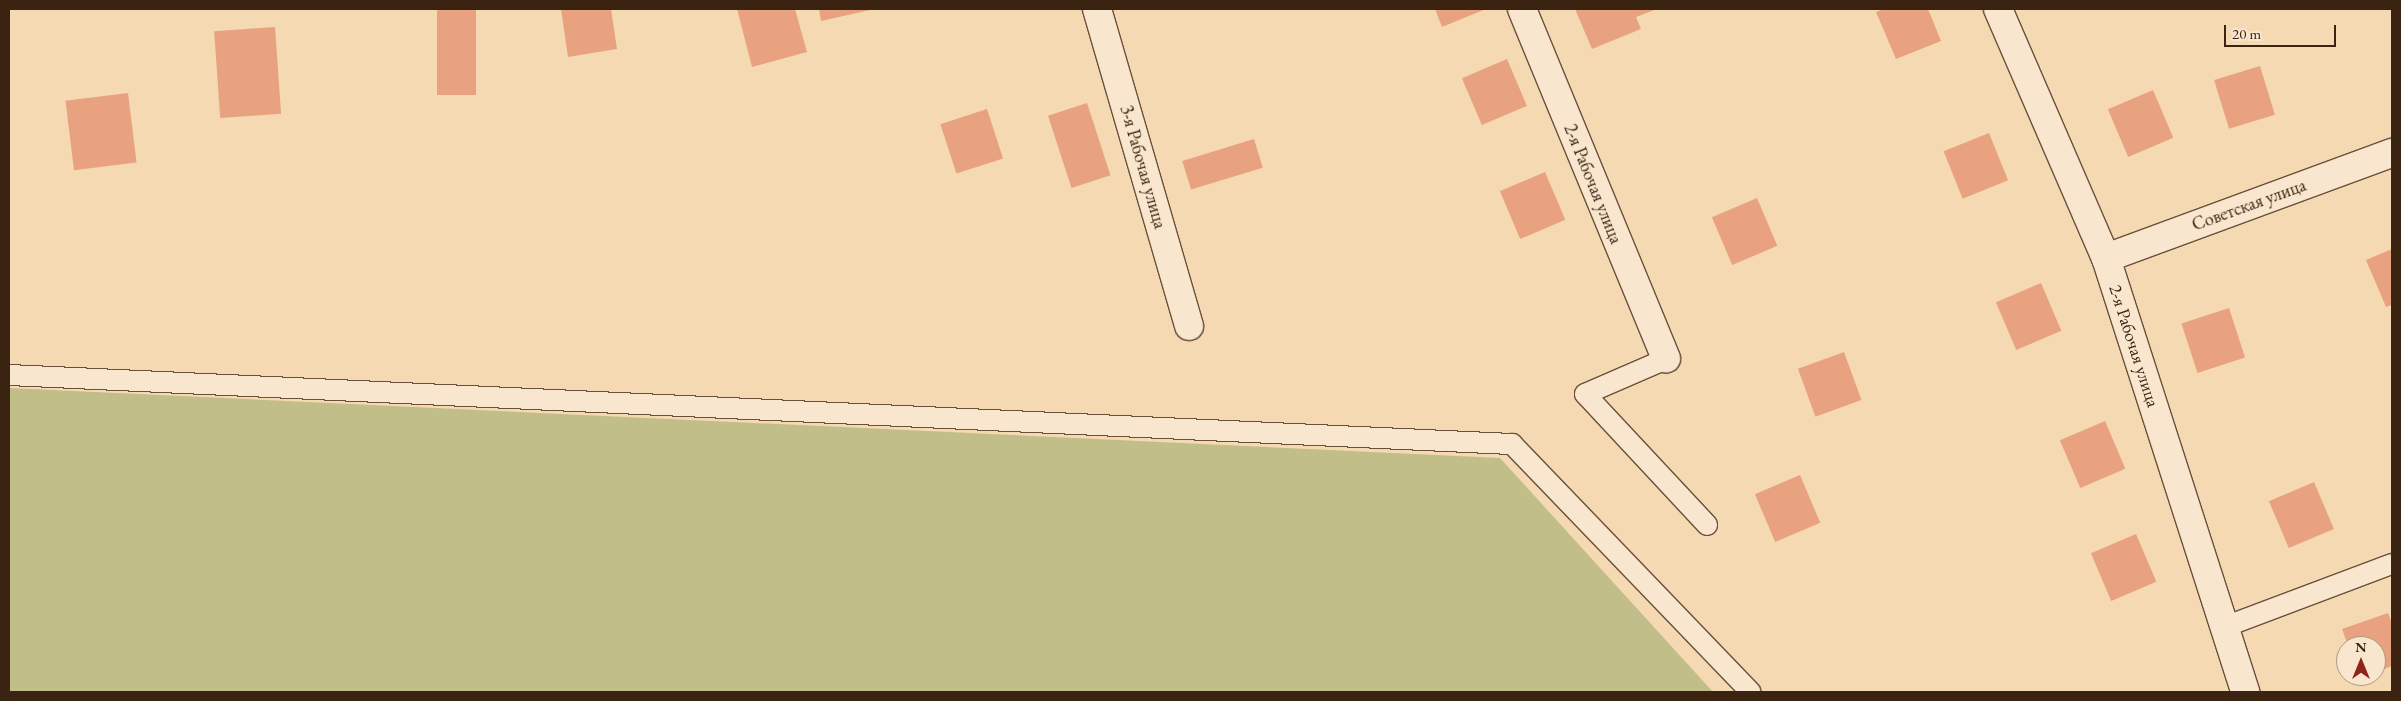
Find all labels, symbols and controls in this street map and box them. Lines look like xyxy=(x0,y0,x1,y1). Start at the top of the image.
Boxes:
scale bar xyxy=(2226,15,2338,47)
text: 20 m xyxy=(2232,24,2261,43)
street label: 3-я Рабочая улица xyxy=(1115,103,1171,231)
street label: 2-я Рабочая улица xyxy=(1559,121,1627,247)
street label: Советская улица xyxy=(2189,174,2309,236)
street label: 2-я Рабочая улица xyxy=(2104,282,2164,410)
north arrow xyxy=(2336,636,2386,686)
text: N xyxy=(2355,638,2367,656)

